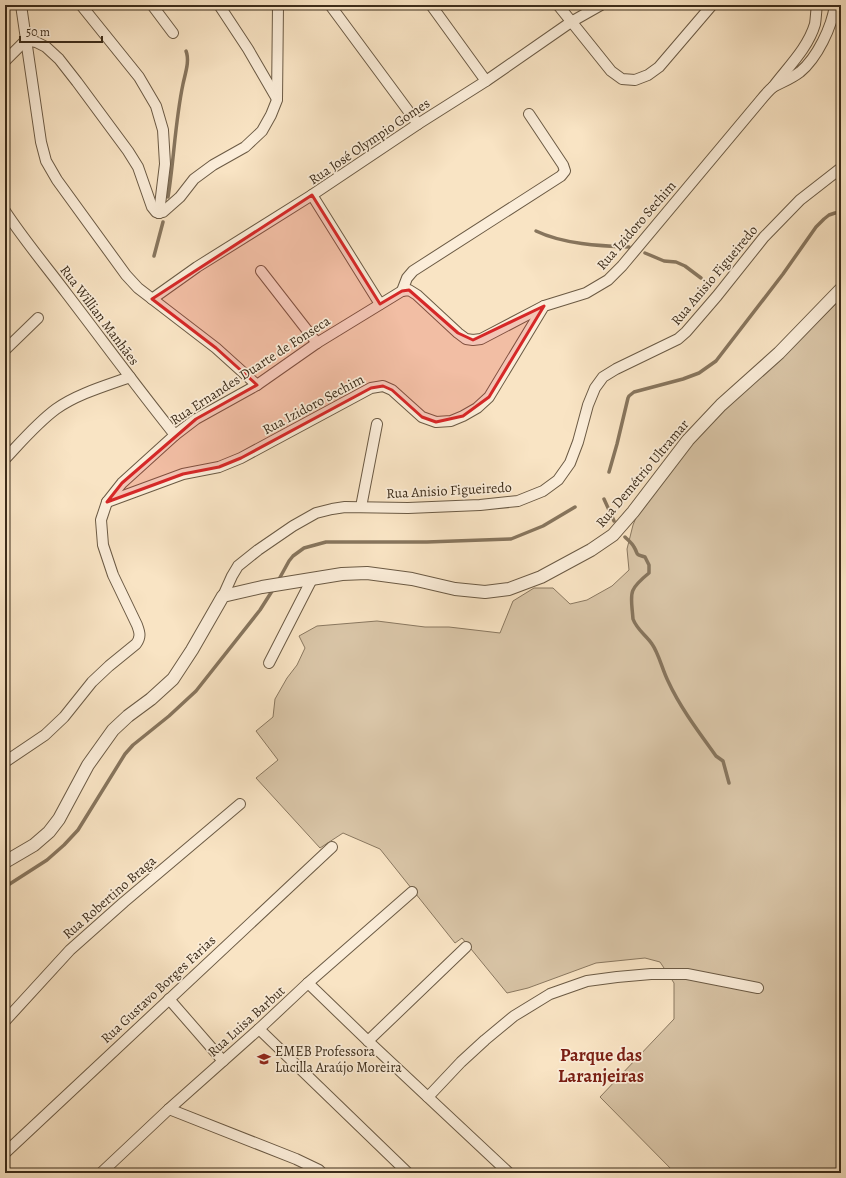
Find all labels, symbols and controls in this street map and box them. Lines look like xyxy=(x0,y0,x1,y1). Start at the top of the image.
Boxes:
scale bar xyxy=(20,18,102,44)
text: 50 m xyxy=(26,24,50,40)
street label: Rua José Olympio Gomes xyxy=(305,94,434,189)
street label: Rua Izidoro Sechim xyxy=(592,176,681,274)
street label: Rua Anisio Figueiredo xyxy=(667,221,762,329)
street label: Rua Willian Manhães xyxy=(56,261,144,369)
street label: Rua Ernandes Duarte de Fonseca xyxy=(167,311,334,429)
street label: Rua Izidoro Sechim xyxy=(259,370,368,439)
street label: Rua Demétrio Ultramar xyxy=(592,415,694,531)
street label: Rua Anisio Figueiredo xyxy=(386,478,512,503)
street label: Rua Robertino Braga xyxy=(59,851,161,943)
street label: Rua Gustavo Borges Farias xyxy=(97,931,220,1048)
street label: Rua Luisa Barbut xyxy=(204,981,289,1061)
place label: EMEB Professora Lucilla Araújo Moreira xyxy=(275,1042,402,1077)
district label: Parque das Laranjeiras xyxy=(558,1043,644,1088)
school or university icon: EMEB Professora Lucilla Araújo Moreira xyxy=(256,1051,272,1067)

